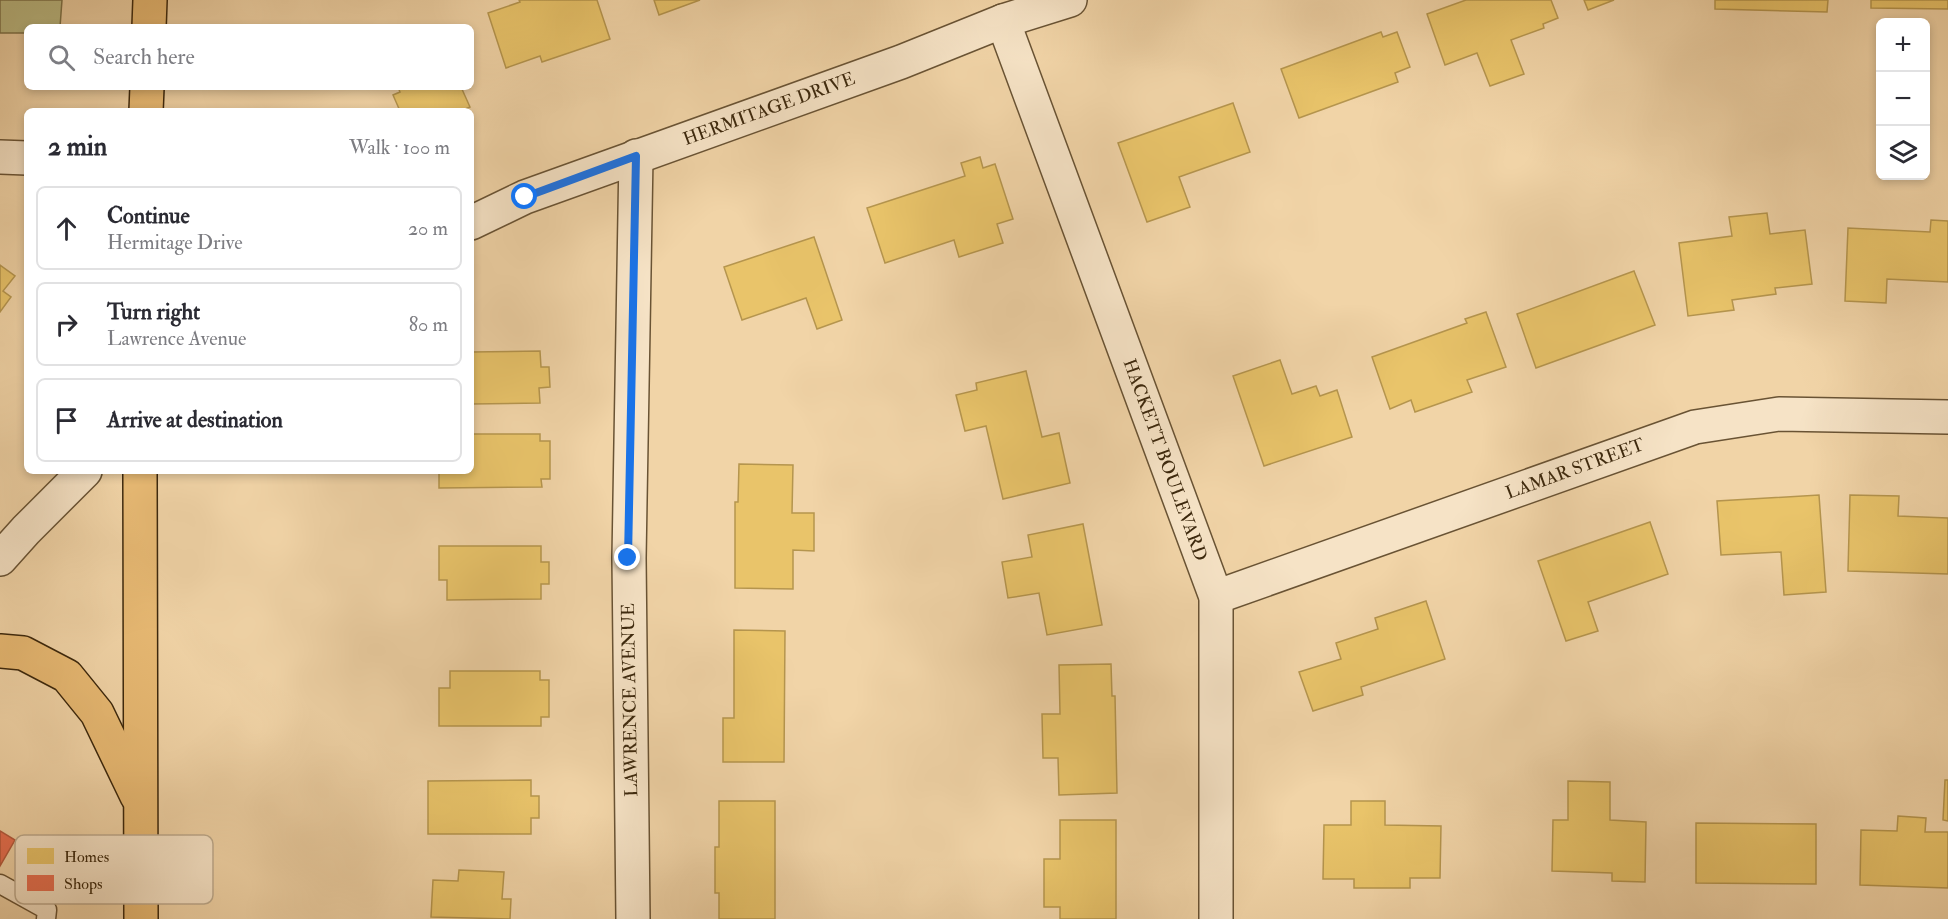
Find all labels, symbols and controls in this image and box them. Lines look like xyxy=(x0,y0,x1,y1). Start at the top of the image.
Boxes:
map controls xyxy=(1876,18,1930,180)
button: + xyxy=(1876,18,1930,72)
search box xyxy=(24,24,474,90)
icon: search xyxy=(45,41,78,74)
text: Search here xyxy=(93,43,195,71)
street label: HERMITAGE DRIVE xyxy=(680,67,858,151)
button: − xyxy=(1876,72,1930,126)
button: layers xyxy=(1876,126,1930,180)
text: 2 min xyxy=(48,131,107,163)
text: Walk · 100 m xyxy=(349,135,450,160)
route start xyxy=(511,183,537,209)
text: Continue xyxy=(107,202,190,230)
icon: ahead xyxy=(50,212,83,245)
text: 20 m xyxy=(408,216,448,241)
text: Hermitage Drive xyxy=(107,230,243,255)
text: Turn right xyxy=(107,298,200,326)
icon: right xyxy=(50,308,83,341)
text: 80 m xyxy=(409,312,448,337)
text: Lawrence Avenue xyxy=(107,326,246,351)
street label: HACKETT BOULEVARD xyxy=(1118,356,1212,564)
icon: arrive xyxy=(50,404,83,437)
text: Arrive at destination xyxy=(107,406,283,434)
street label: LAMAR STREET xyxy=(1503,433,1648,505)
route end xyxy=(614,544,640,570)
street label: LAWRENCE AVENUE xyxy=(617,603,643,797)
legend xyxy=(15,835,213,904)
text: Homes xyxy=(64,847,109,867)
text: Shops xyxy=(64,874,103,895)

